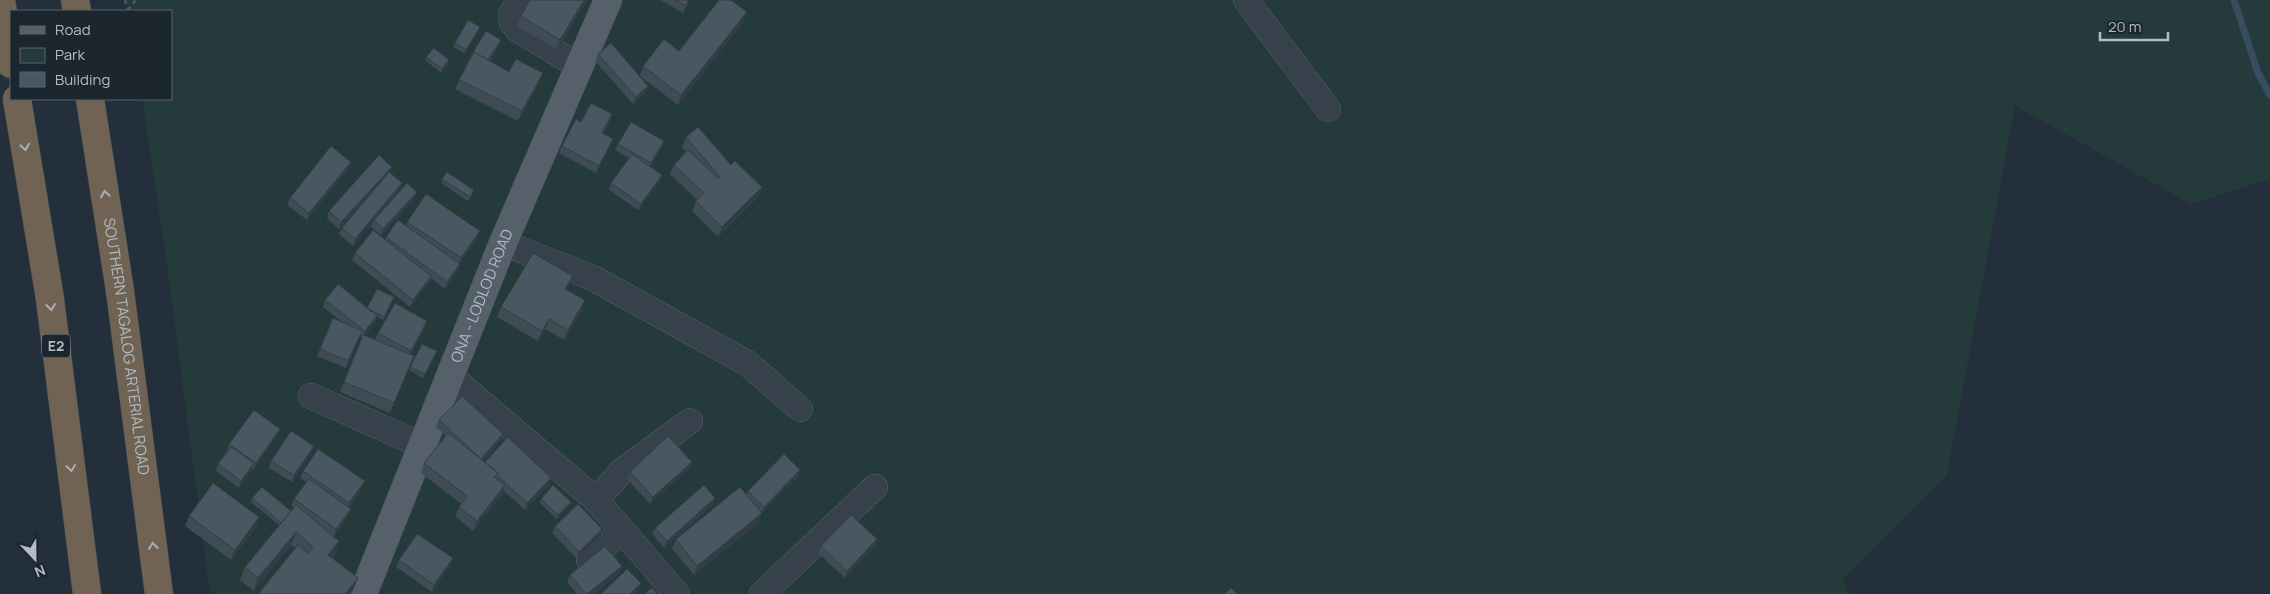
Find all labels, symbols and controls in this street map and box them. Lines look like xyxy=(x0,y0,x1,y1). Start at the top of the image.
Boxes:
legend xyxy=(10,10,172,100)
scale bar xyxy=(2100,10,2168,42)
text: 20 m xyxy=(2108,16,2141,37)
text: Road xyxy=(55,19,91,40)
text: Park xyxy=(55,44,85,65)
text: Building xyxy=(55,69,110,90)
one-way arrow xyxy=(19,142,29,151)
one-way arrow xyxy=(100,190,111,198)
street label: SOUTHERN TAGALOG ARTERIAL ROAD xyxy=(99,216,155,476)
street label: ONA - LODLOD ROAD xyxy=(445,226,518,366)
one-way arrow xyxy=(45,304,56,312)
road number: E2 xyxy=(42,334,70,358)
one-way arrow xyxy=(65,465,76,473)
north arrow xyxy=(10,534,60,584)
one-way arrow xyxy=(148,541,159,549)
text: N xyxy=(32,561,48,582)

